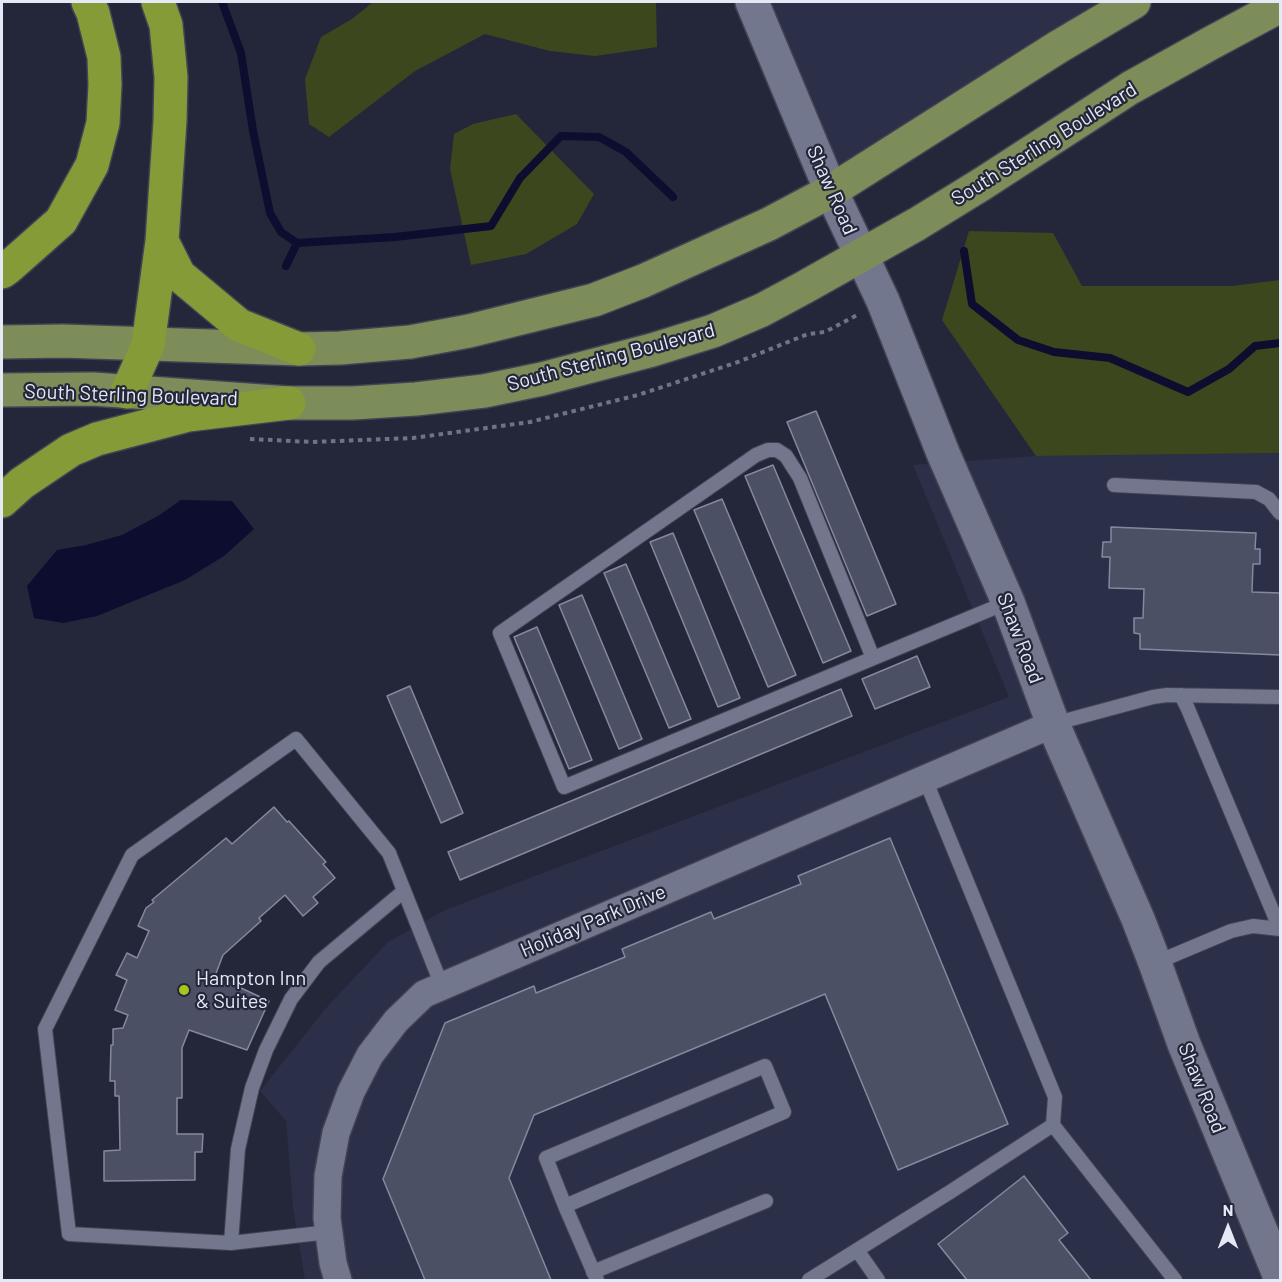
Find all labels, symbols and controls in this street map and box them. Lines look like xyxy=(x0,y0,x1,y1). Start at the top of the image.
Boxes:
street label: South Sterling Boulevard xyxy=(947,77,1141,211)
street label: Shaw Road xyxy=(802,142,862,238)
street label: South Sterling Boulevard xyxy=(505,318,717,396)
street label: South Sterling Boulevard xyxy=(24,379,238,411)
street label: Shaw Road xyxy=(992,589,1048,687)
street label: Holiday Park Drive xyxy=(517,880,669,962)
place label: Hampton Inn & Suites xyxy=(196,966,306,1013)
marker: Hampton Inn & Suites xyxy=(177,983,191,997)
street label: Shaw Road xyxy=(1173,1039,1231,1137)
north arrow xyxy=(1198,1198,1258,1258)
text: N xyxy=(1223,1200,1233,1219)

